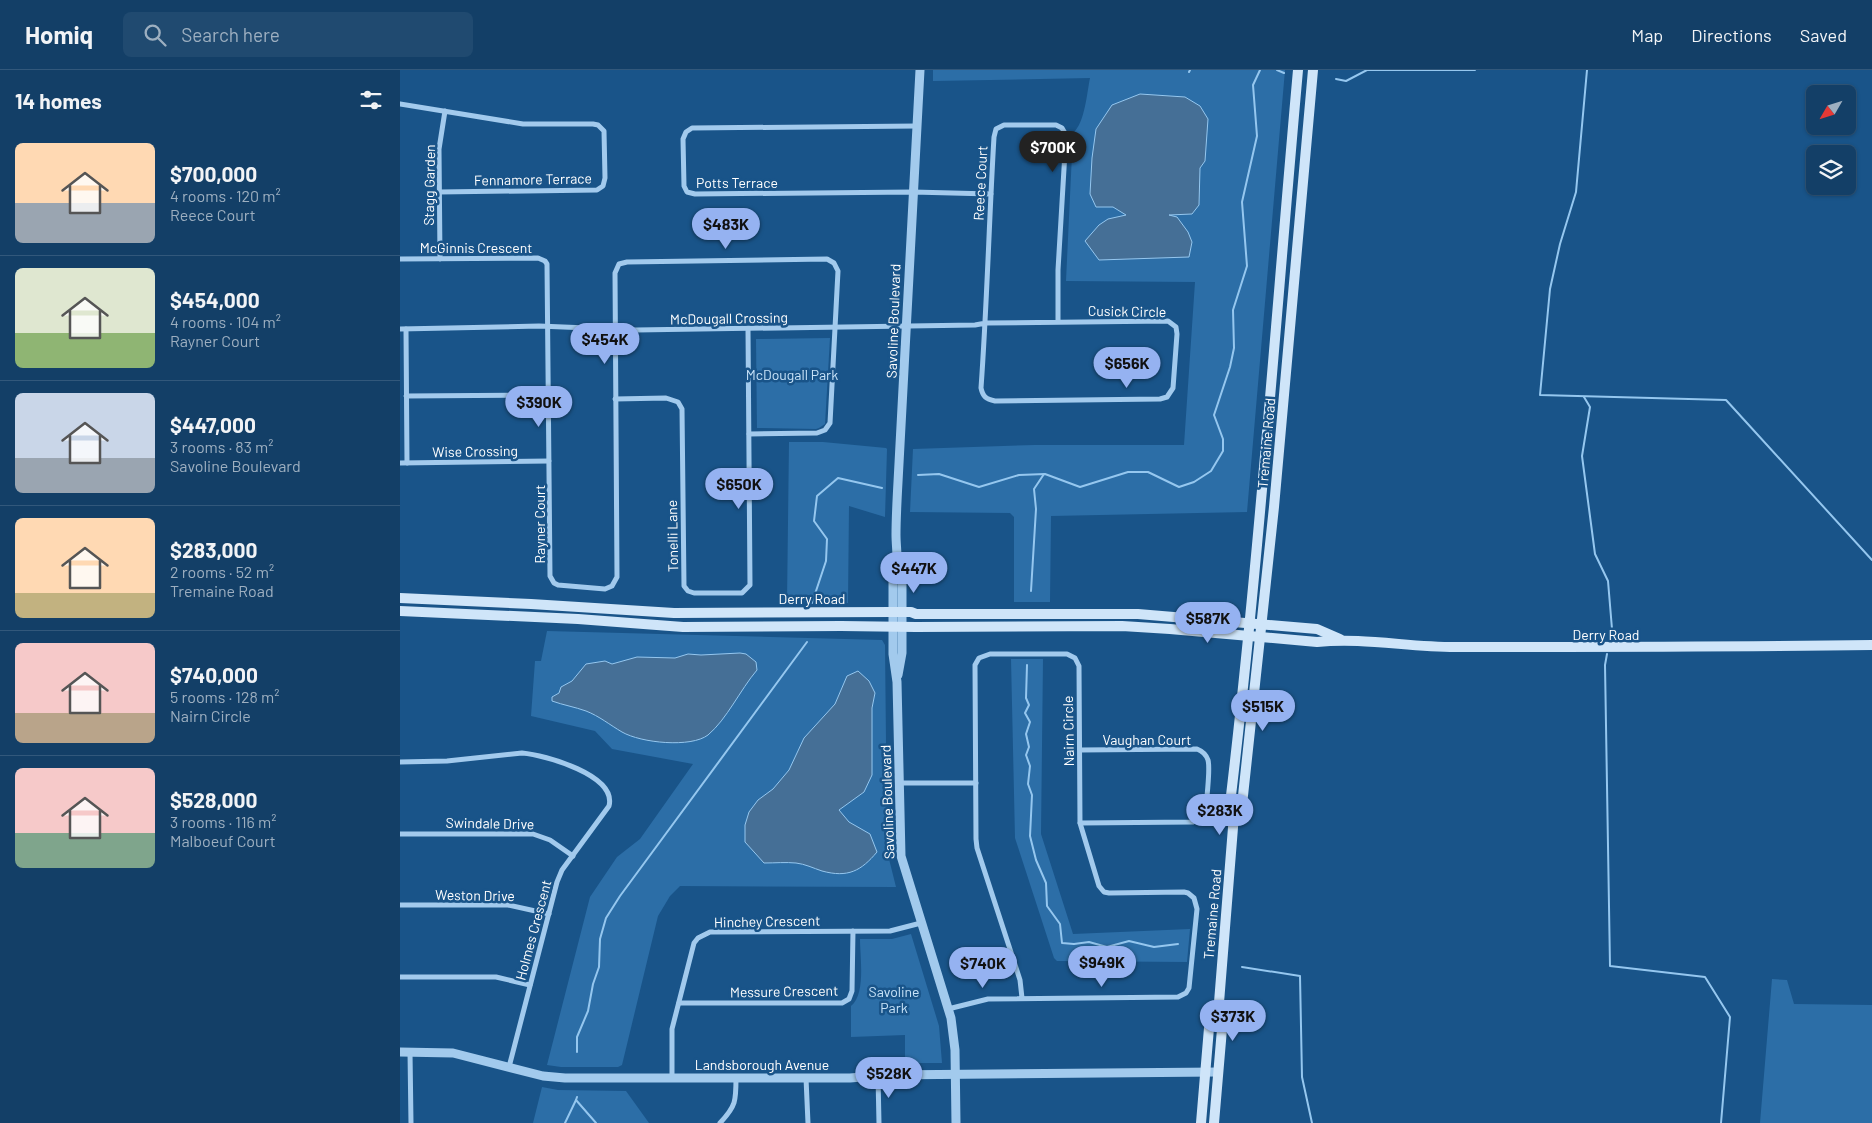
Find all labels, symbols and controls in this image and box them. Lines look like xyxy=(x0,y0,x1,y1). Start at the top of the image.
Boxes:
search box xyxy=(123,12,473,57)
text: Homiq xyxy=(25,20,93,49)
icon: search xyxy=(141,21,169,49)
text: Search here xyxy=(181,23,280,46)
text: Map xyxy=(1631,24,1663,46)
text: Directions xyxy=(1691,24,1772,46)
text: Saved xyxy=(1800,24,1847,46)
north arrow xyxy=(1806,85,1856,135)
map controls xyxy=(1806,85,1856,195)
icon: filters xyxy=(357,86,385,114)
text: 14 homes xyxy=(15,88,102,113)
pin: $700K xyxy=(1018,131,1088,173)
text: $700K xyxy=(1030,137,1076,156)
street label: Stagg Garden xyxy=(420,144,438,226)
street label: Reece Court xyxy=(970,145,990,221)
button: layers xyxy=(1806,145,1856,195)
text: $700,000 xyxy=(170,161,257,186)
icon: home xyxy=(55,163,115,223)
street label: Fennamore Terrace xyxy=(474,169,592,189)
street label: Potts Terrace xyxy=(696,174,778,191)
text: 4 rooms · 120 m² xyxy=(170,186,281,205)
text: Reece Court xyxy=(170,205,256,224)
pin: $483K xyxy=(691,208,761,250)
text: $483K xyxy=(703,214,749,233)
street label: McGinnis Crescent xyxy=(420,239,532,256)
street label: Savoline Boulevard xyxy=(883,263,903,379)
text: $454,000 xyxy=(170,287,260,312)
icon: home xyxy=(55,288,115,348)
street label: Cusick Circle xyxy=(1088,302,1166,320)
street label: McDougall Crossing xyxy=(670,308,788,328)
text: 4 rooms · 104 m² xyxy=(170,312,281,331)
pin: $454K xyxy=(570,322,640,365)
text: $454K xyxy=(581,329,629,348)
text: Rayner Court xyxy=(170,331,260,350)
pin: $656K xyxy=(1092,346,1162,389)
text: $656K xyxy=(1105,353,1149,372)
park label: McDougall Park xyxy=(746,366,838,383)
pin: $390K xyxy=(504,386,574,428)
text: $390K xyxy=(516,392,562,411)
street label: Tremaine Road xyxy=(1254,397,1278,489)
text: $447,000 xyxy=(170,412,256,437)
icon: home xyxy=(55,413,115,473)
text: 3 rooms · 83 m² xyxy=(170,437,274,456)
street label: Wise Crossing xyxy=(432,442,518,460)
text: Savoline Boulevard xyxy=(170,456,301,475)
pin: $650K xyxy=(704,468,774,510)
text: $650K xyxy=(716,474,762,493)
street label: Rayner Court xyxy=(531,485,548,563)
street label: Tonelli Lane xyxy=(663,500,681,572)
text: $283,000 xyxy=(170,537,257,562)
icon: home xyxy=(55,538,115,598)
pin: $447K xyxy=(879,552,949,594)
text: $447K xyxy=(891,558,937,577)
text: 2 rooms · 52 m² xyxy=(170,562,274,581)
text: Tremaine Road xyxy=(170,581,274,600)
street label: Derry Road xyxy=(779,590,845,607)
pin: $587K xyxy=(1173,602,1243,644)
text: $587K xyxy=(1186,608,1230,627)
street label: Derry Road xyxy=(1573,626,1639,643)
text: $740,000 xyxy=(170,662,258,687)
icon: home xyxy=(55,663,115,723)
text: 5 rooms · 128 m² xyxy=(170,687,279,706)
pin: $515K xyxy=(1228,690,1298,732)
street label: Nairn Circle xyxy=(1059,696,1077,766)
text: $515K xyxy=(1242,696,1284,715)
text: Nairn Circle xyxy=(170,706,251,725)
street label: Vaughan Court xyxy=(1103,731,1191,748)
street label: Savoline Boulevard xyxy=(877,744,897,860)
text: $528,000 xyxy=(170,787,257,812)
icon: home xyxy=(55,788,115,848)
pin: $283K xyxy=(1185,794,1255,836)
text: $283K xyxy=(1197,800,1243,819)
text: 3 rooms · 116 m² xyxy=(170,812,276,831)
street label: Swindale Drive xyxy=(445,814,535,832)
text: Malboeuf Court xyxy=(170,831,276,850)
street label: Tremaine Road xyxy=(1200,868,1224,960)
street label: Holmes Crescent xyxy=(511,878,555,982)
street label: Weston Drive xyxy=(435,886,515,904)
street label: Hinchey Crescent xyxy=(714,912,820,930)
pin: $740K xyxy=(948,946,1018,989)
pin: $949K xyxy=(1067,946,1137,988)
text: $949K xyxy=(1079,952,1125,971)
text: $740K xyxy=(960,953,1006,972)
street label: Messure Crescent xyxy=(730,982,838,1000)
park label: Savoline Park xyxy=(869,983,919,1016)
pin: $373K xyxy=(1198,1000,1268,1042)
text: $373K xyxy=(1211,1006,1255,1025)
street label: Landsborough Avenue xyxy=(695,1056,829,1073)
pin: $528K xyxy=(854,1056,924,1099)
text: $528K xyxy=(866,1063,912,1082)

